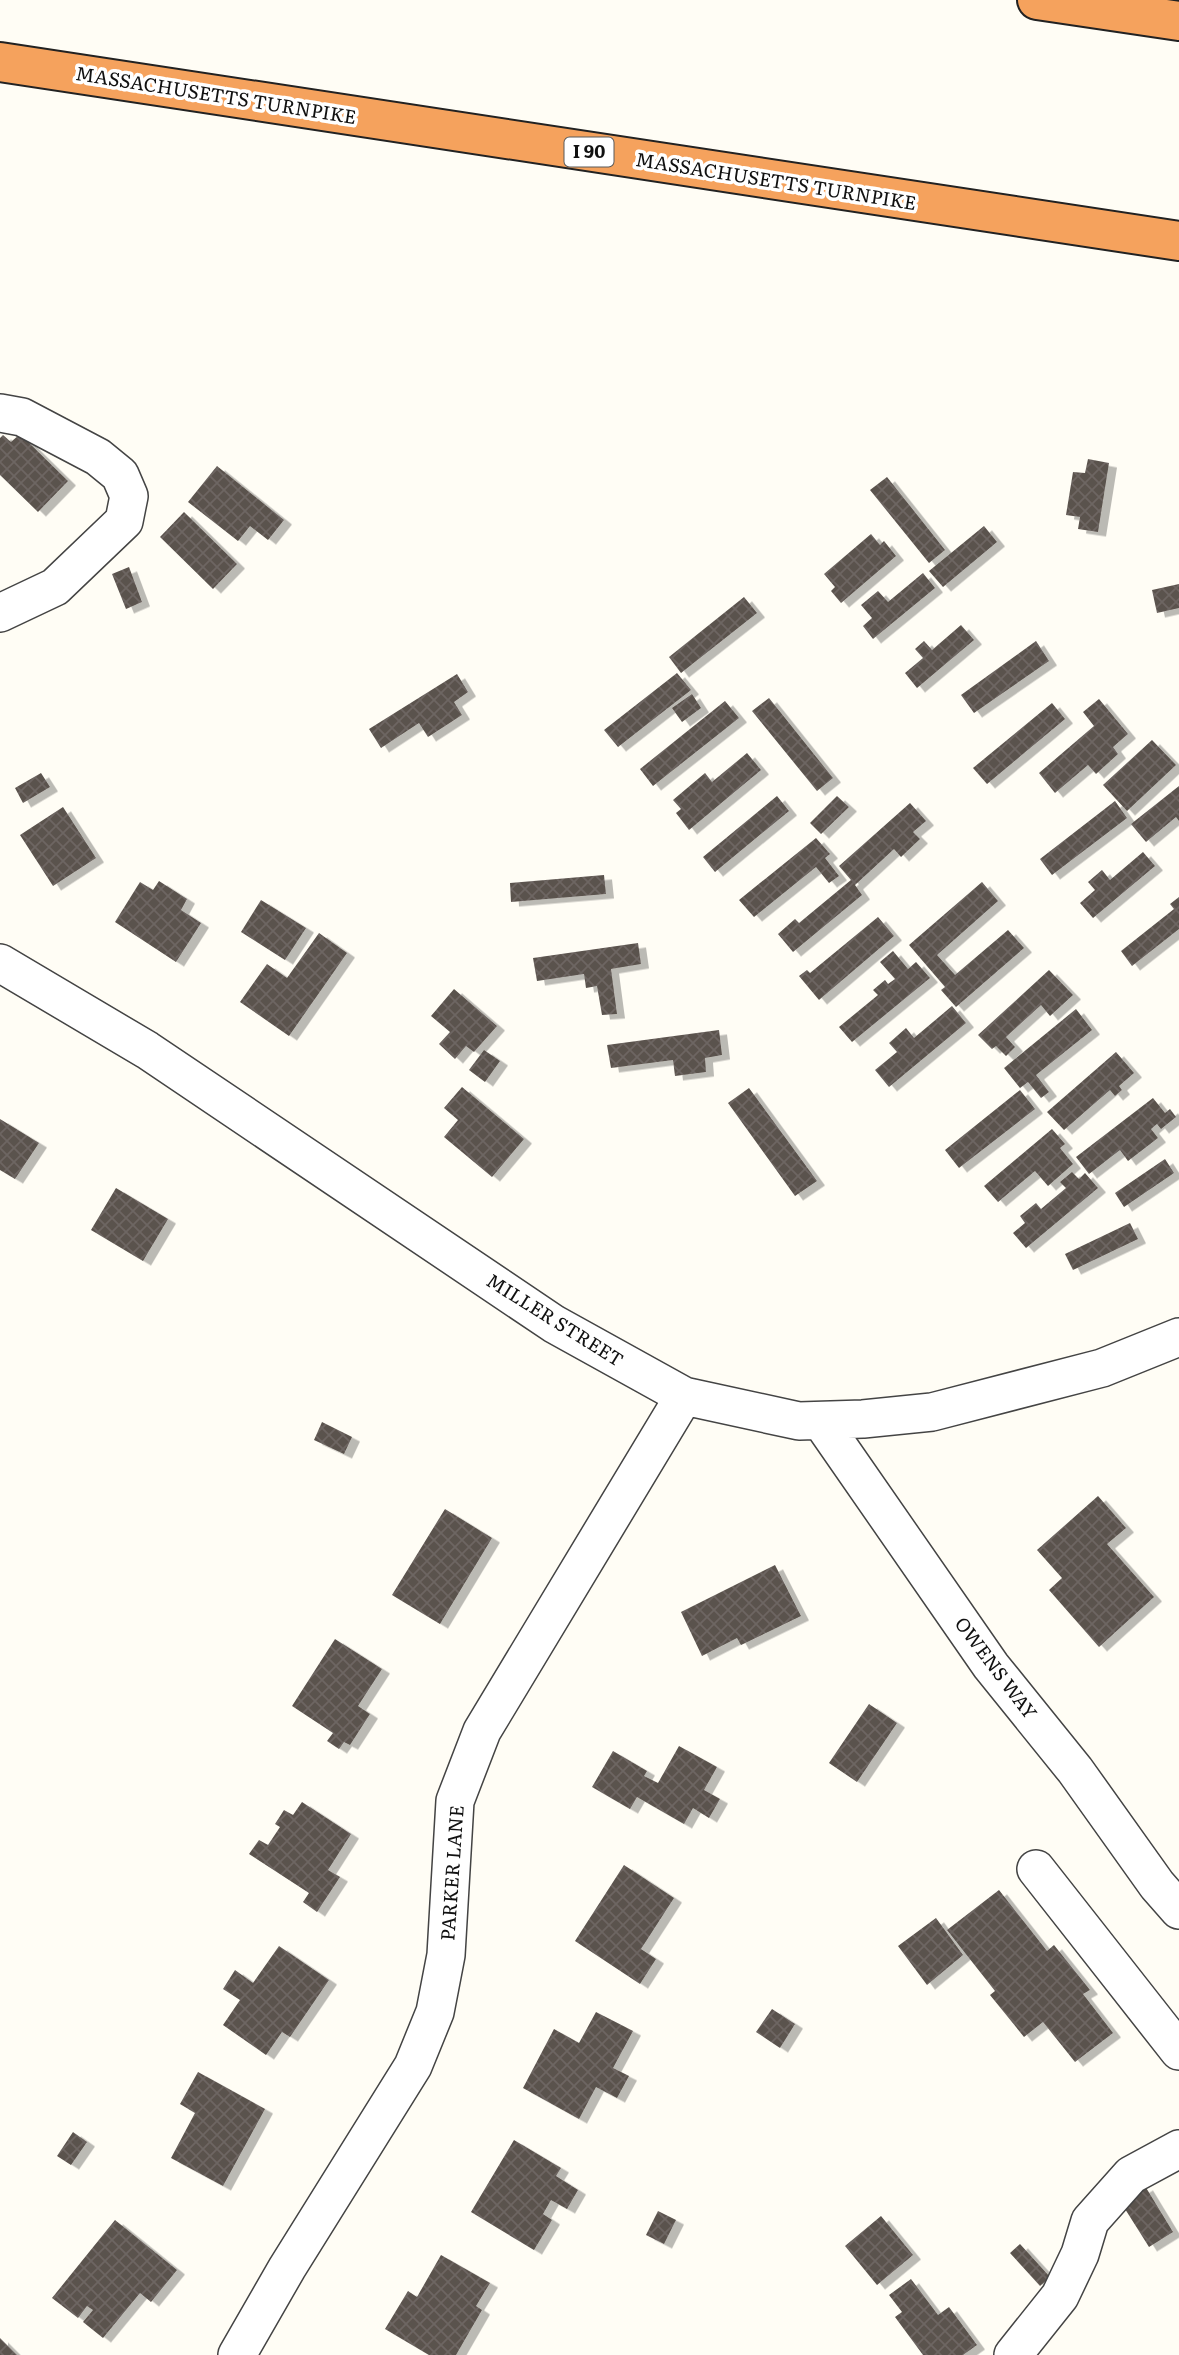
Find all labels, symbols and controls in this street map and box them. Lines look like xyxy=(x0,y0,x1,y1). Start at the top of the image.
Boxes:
street label: MASSACHUSETTS TURNPIKE xyxy=(74,58,358,130)
road number: I 90 xyxy=(564,138,614,167)
street label: MASSACHUSETTS TURNPIKE xyxy=(634,144,918,216)
street label: MILLER STREET xyxy=(481,1266,630,1373)
street label: OWENS WAY xyxy=(949,1610,1045,1725)
street label: PARKER LANE xyxy=(432,1804,470,1942)

